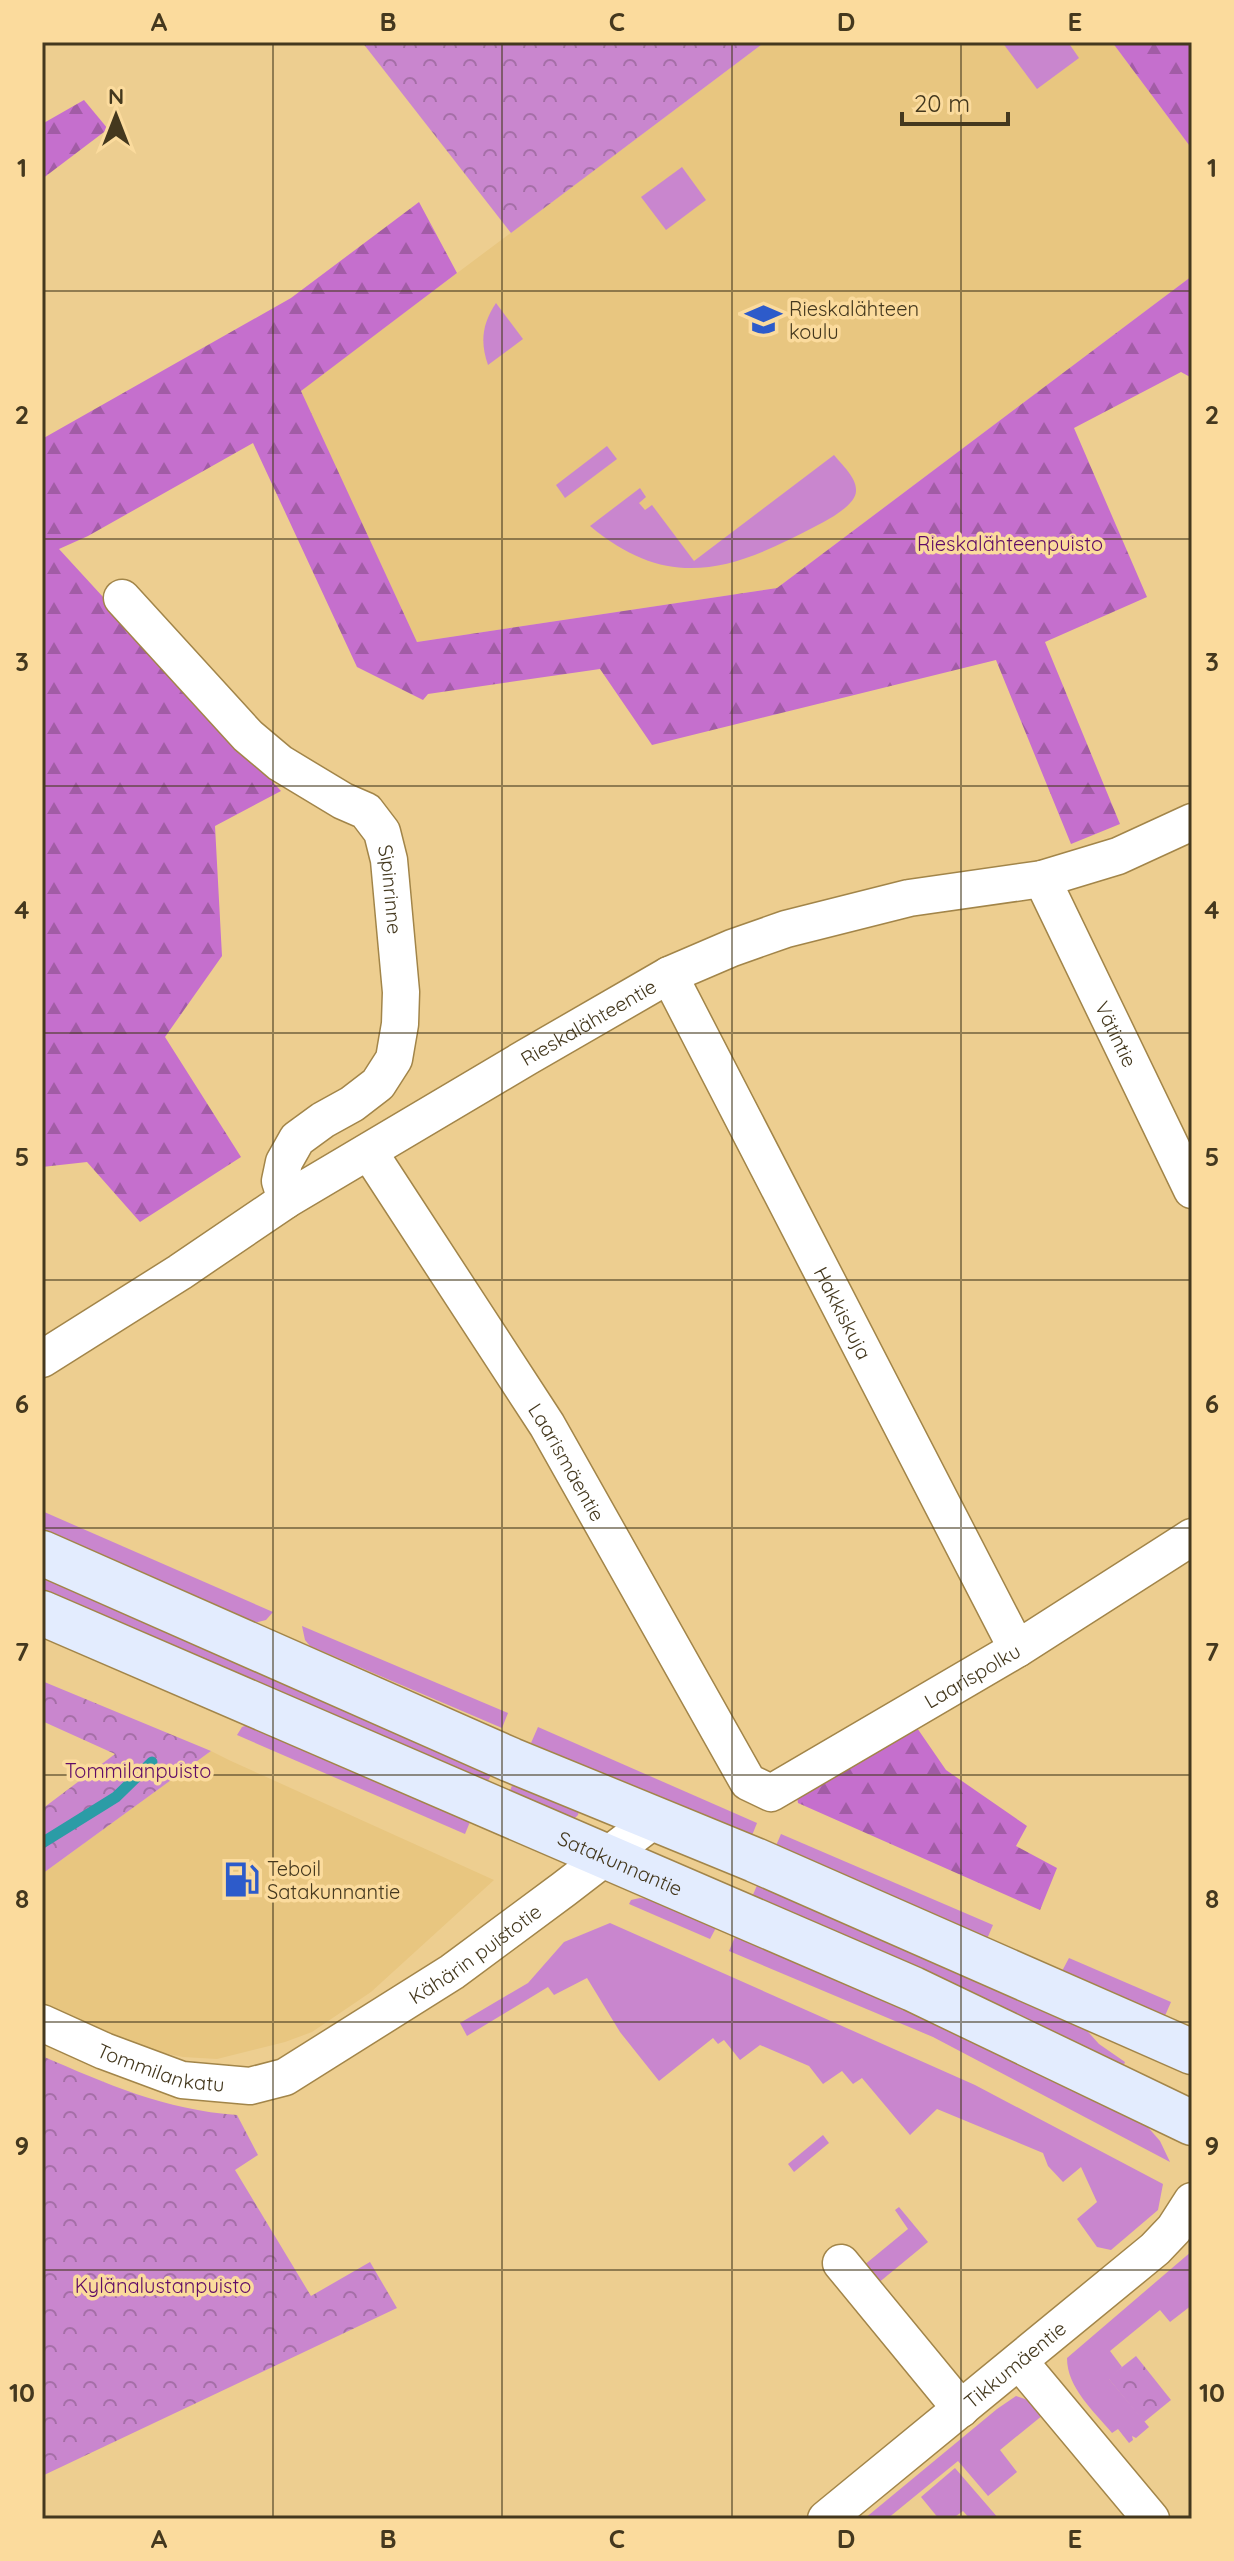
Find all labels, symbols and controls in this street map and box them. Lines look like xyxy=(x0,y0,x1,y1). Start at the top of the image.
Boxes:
text: A xyxy=(151,5,168,38)
text: B xyxy=(379,5,397,38)
text: C xyxy=(609,5,625,38)
text: D xyxy=(837,5,855,38)
text: E xyxy=(1068,5,1082,38)
north arrow xyxy=(76,76,156,156)
scale bar xyxy=(902,76,1008,126)
text: N xyxy=(108,82,124,110)
text: 20 m xyxy=(914,88,970,118)
text: 1 xyxy=(17,151,27,184)
text: 1 xyxy=(1207,151,1217,184)
place label: Rieskalähteen koulu xyxy=(789,296,919,344)
school or university icon: Rieskalähteen koulu xyxy=(744,301,782,339)
text: 2 xyxy=(15,398,29,431)
text: 2 xyxy=(1205,398,1219,431)
park label: Rieskalähteenpuisto xyxy=(917,531,1103,556)
text: 3 xyxy=(15,645,29,678)
text: 3 xyxy=(1205,645,1219,678)
street label: Sipinrinne xyxy=(373,842,408,935)
text: 4 xyxy=(14,893,30,926)
text: 4 xyxy=(1204,893,1220,926)
street label: Rieskalähteentie xyxy=(516,973,660,1071)
street label: Vätintie xyxy=(1090,997,1143,1071)
text: 5 xyxy=(15,1140,29,1173)
text: 5 xyxy=(1205,1140,1219,1173)
street label: Hakkiskuja xyxy=(809,1262,878,1363)
text: 6 xyxy=(15,1387,29,1420)
text: 6 xyxy=(1205,1387,1219,1420)
street label: Laarismäentie xyxy=(523,1398,611,1525)
text: 7 xyxy=(15,1635,29,1668)
text: 7 xyxy=(1205,1635,1219,1668)
street label: Laarispolku xyxy=(919,1637,1025,1713)
park label: Tommilanpuisto xyxy=(65,1758,211,1783)
street label: Satakunnantie xyxy=(554,1825,687,1901)
place label: Teboil Satakunnantie xyxy=(267,1856,400,1904)
fuel station icon: Teboil Satakunnantie xyxy=(222,1860,260,1898)
text: 8 xyxy=(15,1882,29,1915)
text: 8 xyxy=(1205,1882,1219,1915)
street label: Kähärin puistotie xyxy=(404,1898,546,2009)
street label: Tommilankatu xyxy=(93,2037,226,2096)
text: 9 xyxy=(15,2129,29,2162)
text: 9 xyxy=(1205,2129,1219,2162)
park label: Kylänalustanpuisto xyxy=(75,2273,251,2298)
street label: Tikkumäentie xyxy=(959,2315,1071,2413)
text: 10 xyxy=(9,2376,35,2409)
text: 10 xyxy=(1199,2376,1225,2409)
text: A xyxy=(151,2522,168,2555)
text: B xyxy=(379,2522,397,2555)
text: C xyxy=(609,2522,625,2555)
text: D xyxy=(837,2522,855,2555)
text: E xyxy=(1068,2522,1082,2555)

